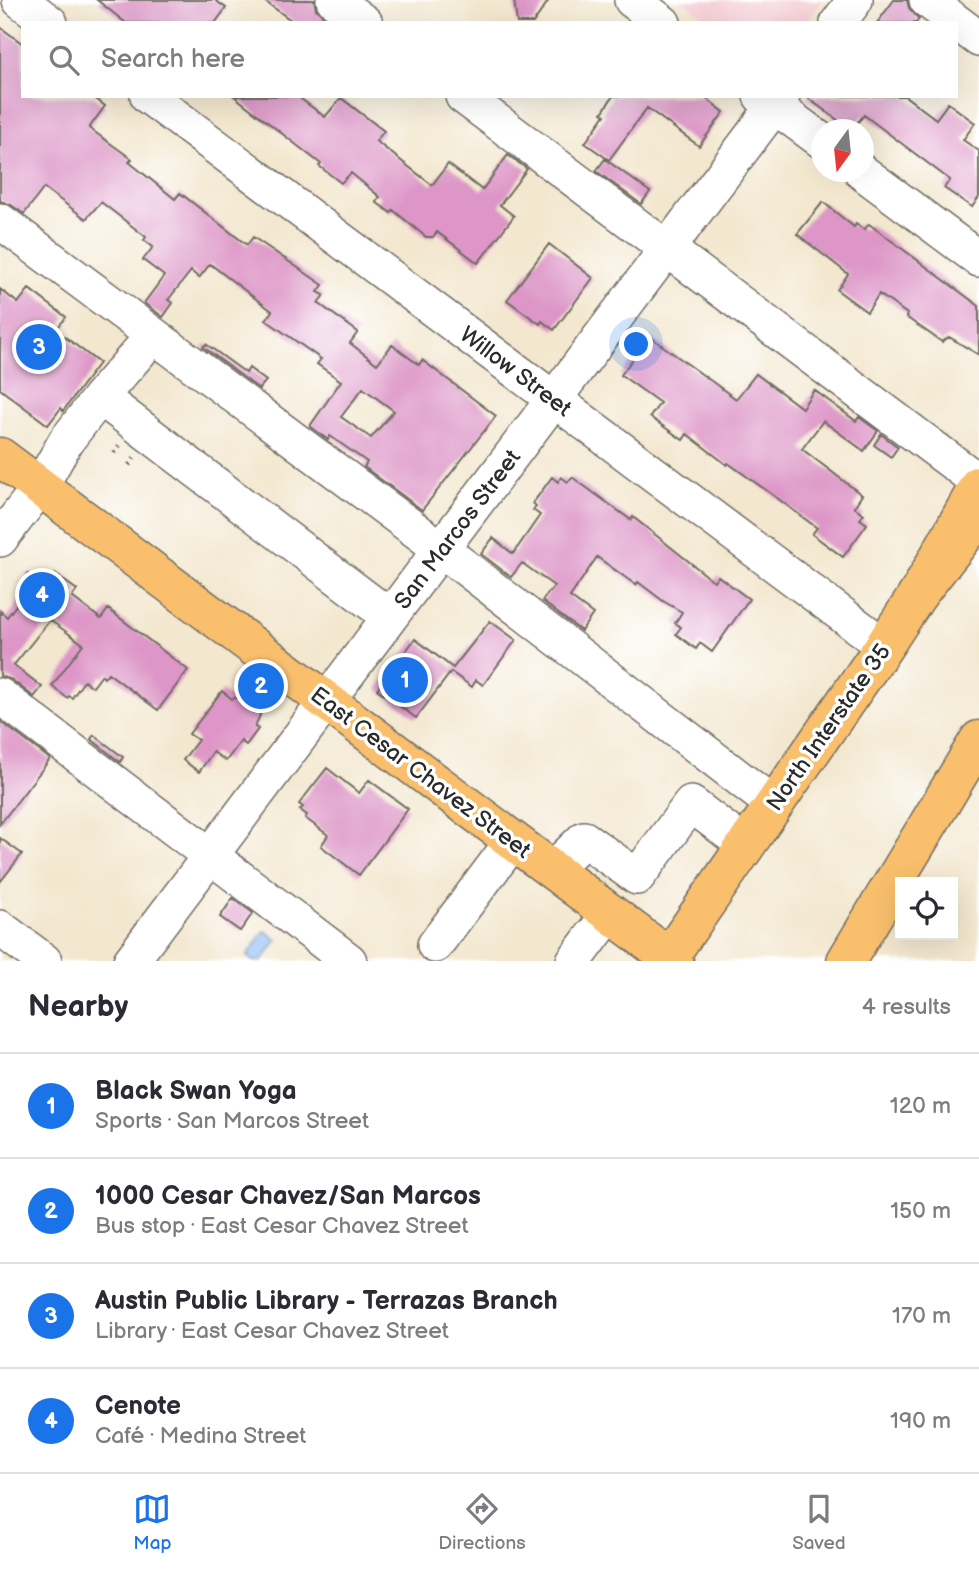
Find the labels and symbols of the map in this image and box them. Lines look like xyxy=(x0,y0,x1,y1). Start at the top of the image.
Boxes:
north arrow xyxy=(811,119,874,182)
pin: 3 xyxy=(16,321,62,373)
street label: Willow Street xyxy=(454,321,577,423)
your location xyxy=(619,327,653,361)
street label: San Marcos Street xyxy=(389,444,527,615)
pin: 4 xyxy=(19,569,65,621)
street label: North Interstate 35 xyxy=(761,639,897,817)
pin: 1 xyxy=(382,654,428,706)
pin: 2 xyxy=(238,660,284,712)
street label: East Cesar Chavez Street xyxy=(305,681,536,865)

